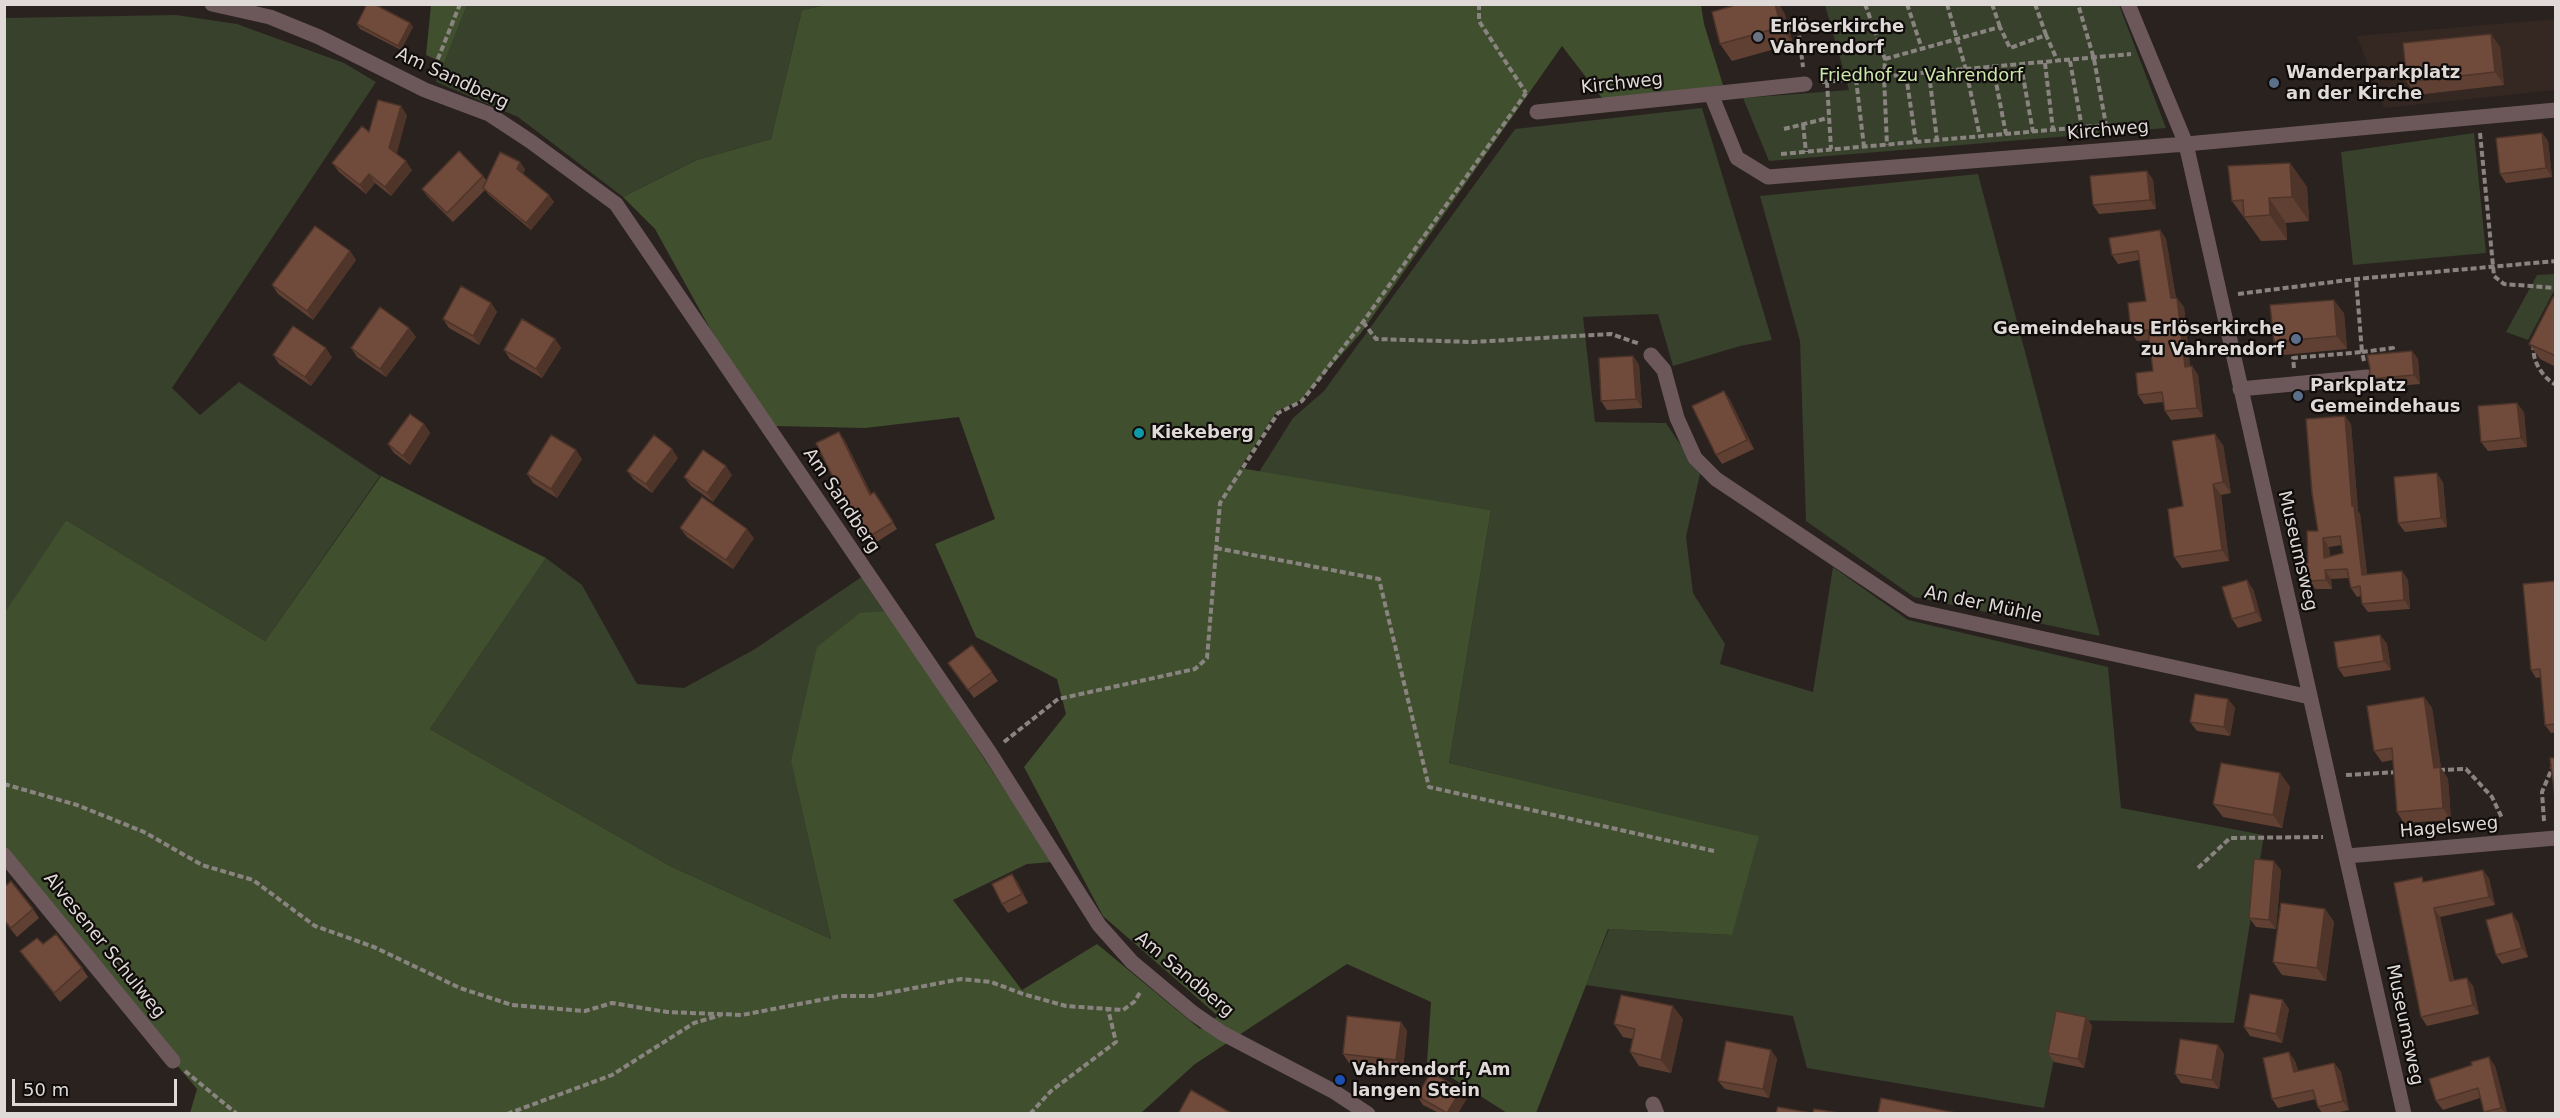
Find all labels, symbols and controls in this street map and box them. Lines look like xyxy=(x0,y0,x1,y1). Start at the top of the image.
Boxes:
place label: Erlöserkirche Vahrendorf xyxy=(1770,16,1904,58)
marker: Erlöserkirche Vahrendorf xyxy=(1751,30,1765,44)
street label: Am Sandberg xyxy=(392,43,512,115)
place label: Wanderparkplatz an der Kirche xyxy=(2286,62,2460,104)
park label: Friedhof zu Vahrendorf xyxy=(1819,65,2023,87)
street label: Kirchweg xyxy=(1580,69,1664,99)
marker: Wanderparkplatz an der Kirche xyxy=(2267,76,2281,90)
street label: Kirchweg xyxy=(2066,117,2150,145)
place label: Gemeindehaus Erlöserkirche zu Vahrendorf xyxy=(1993,318,2284,360)
marker: Gemeindehaus Erlöserkirche zu Vahrendorf xyxy=(2289,332,2303,346)
place label: Parkplatz Gemeindehaus xyxy=(2310,375,2461,418)
marker: Parkplatz Gemeindehaus xyxy=(2291,389,2305,403)
place label: Kiekeberg xyxy=(1151,422,1254,444)
marker: Kiekeberg xyxy=(1132,426,1146,440)
street label: Am Sandberg xyxy=(798,444,884,558)
street label: Museumsweg xyxy=(2273,489,2321,613)
street label: An der Mühle xyxy=(1922,582,2044,628)
street label: Hagelsweg xyxy=(2399,813,2499,843)
street label: Alvesener Schulweg xyxy=(39,869,169,1023)
street label: Am Sandberg xyxy=(1130,928,1238,1022)
street label: Museumsweg xyxy=(2381,963,2427,1087)
place label: Vahrendorf, Am langen Stein xyxy=(1352,1059,1511,1102)
scale bar xyxy=(15,1067,180,1105)
marker: Vahrendorf, Am langen Stein xyxy=(1333,1073,1347,1087)
text: 50 m xyxy=(23,1079,69,1100)

